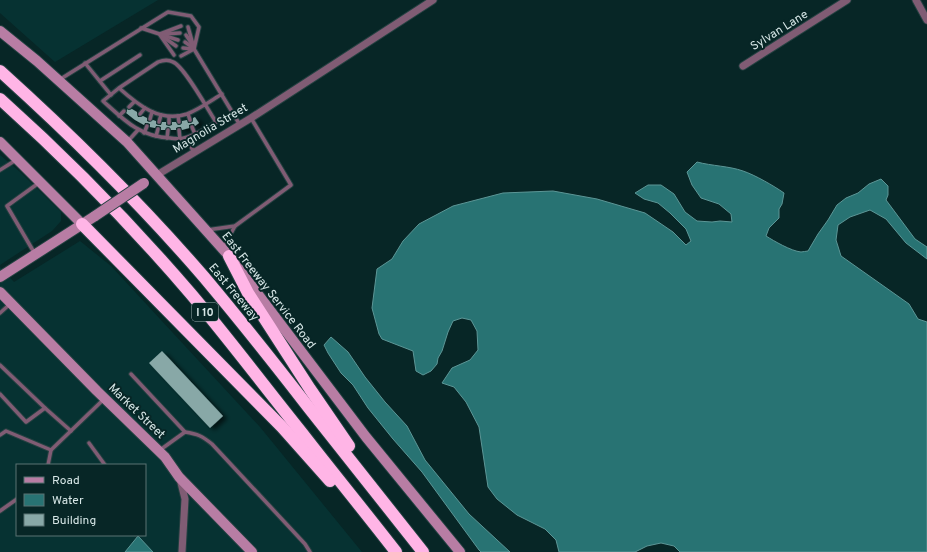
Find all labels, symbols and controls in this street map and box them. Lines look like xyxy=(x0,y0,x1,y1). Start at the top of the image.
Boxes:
street label: Sylvan Lane xyxy=(748,7,811,55)
street label: Magnolia Street xyxy=(170,100,251,158)
street label: East Freeway Service Road xyxy=(219,229,319,351)
street label: East Freeway xyxy=(206,260,262,324)
road number: I 10 xyxy=(192,303,218,321)
street label: Market Street xyxy=(104,381,168,443)
legend xyxy=(16,464,146,536)
text: Road xyxy=(52,473,80,489)
text: Water xyxy=(52,493,84,509)
text: Building xyxy=(52,513,96,529)

